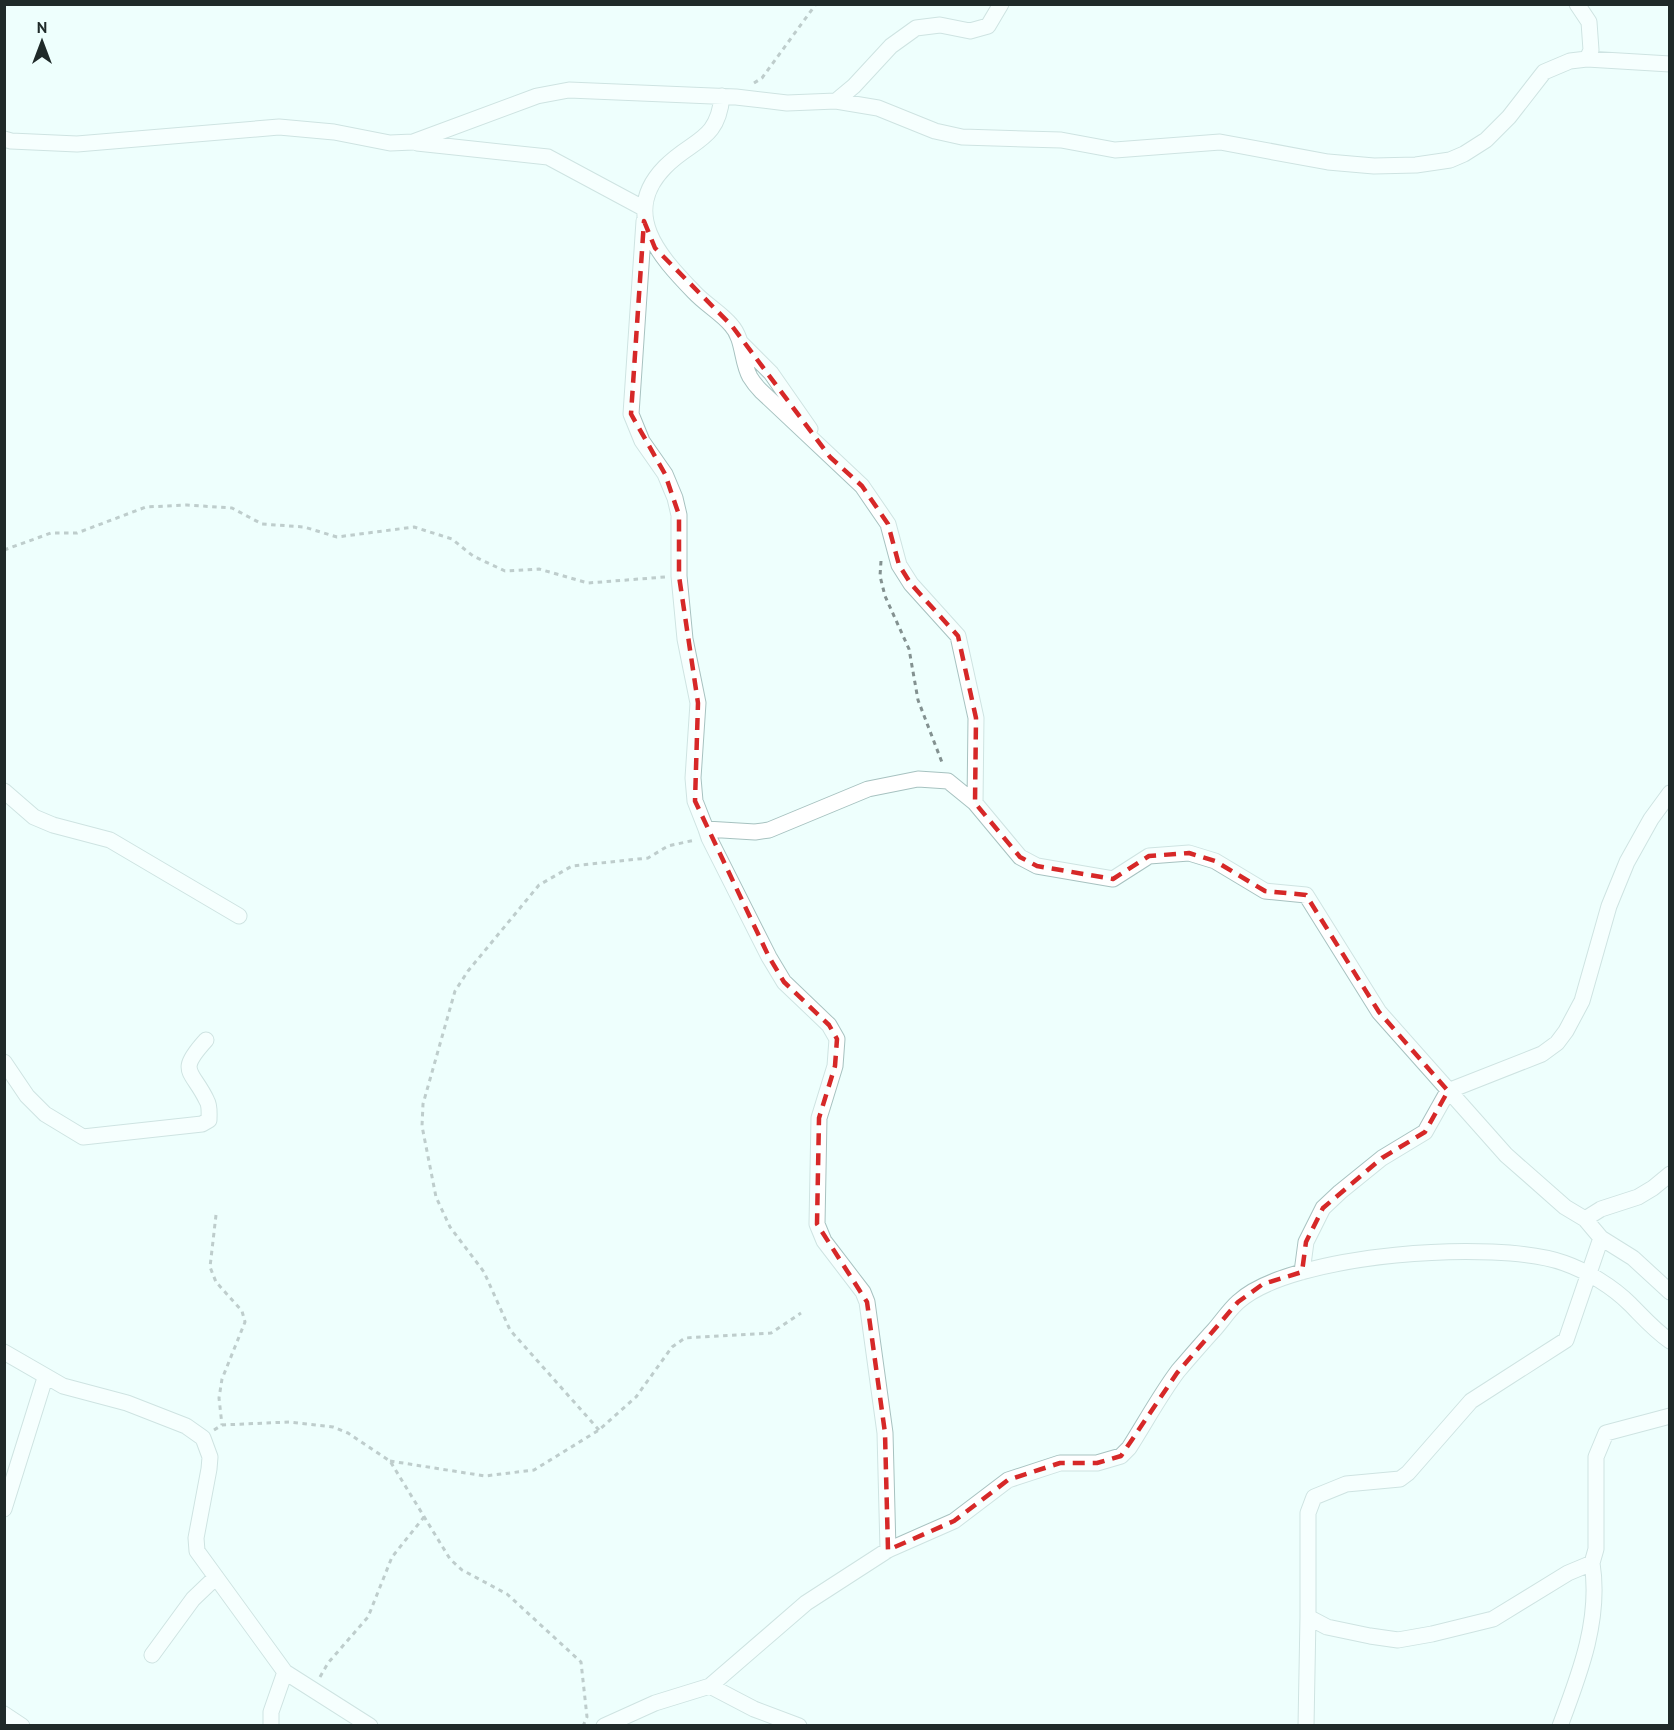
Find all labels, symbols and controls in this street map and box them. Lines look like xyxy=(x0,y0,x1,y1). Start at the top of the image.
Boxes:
north arrow xyxy=(12,12,72,72)
text: N xyxy=(37,17,47,37)

